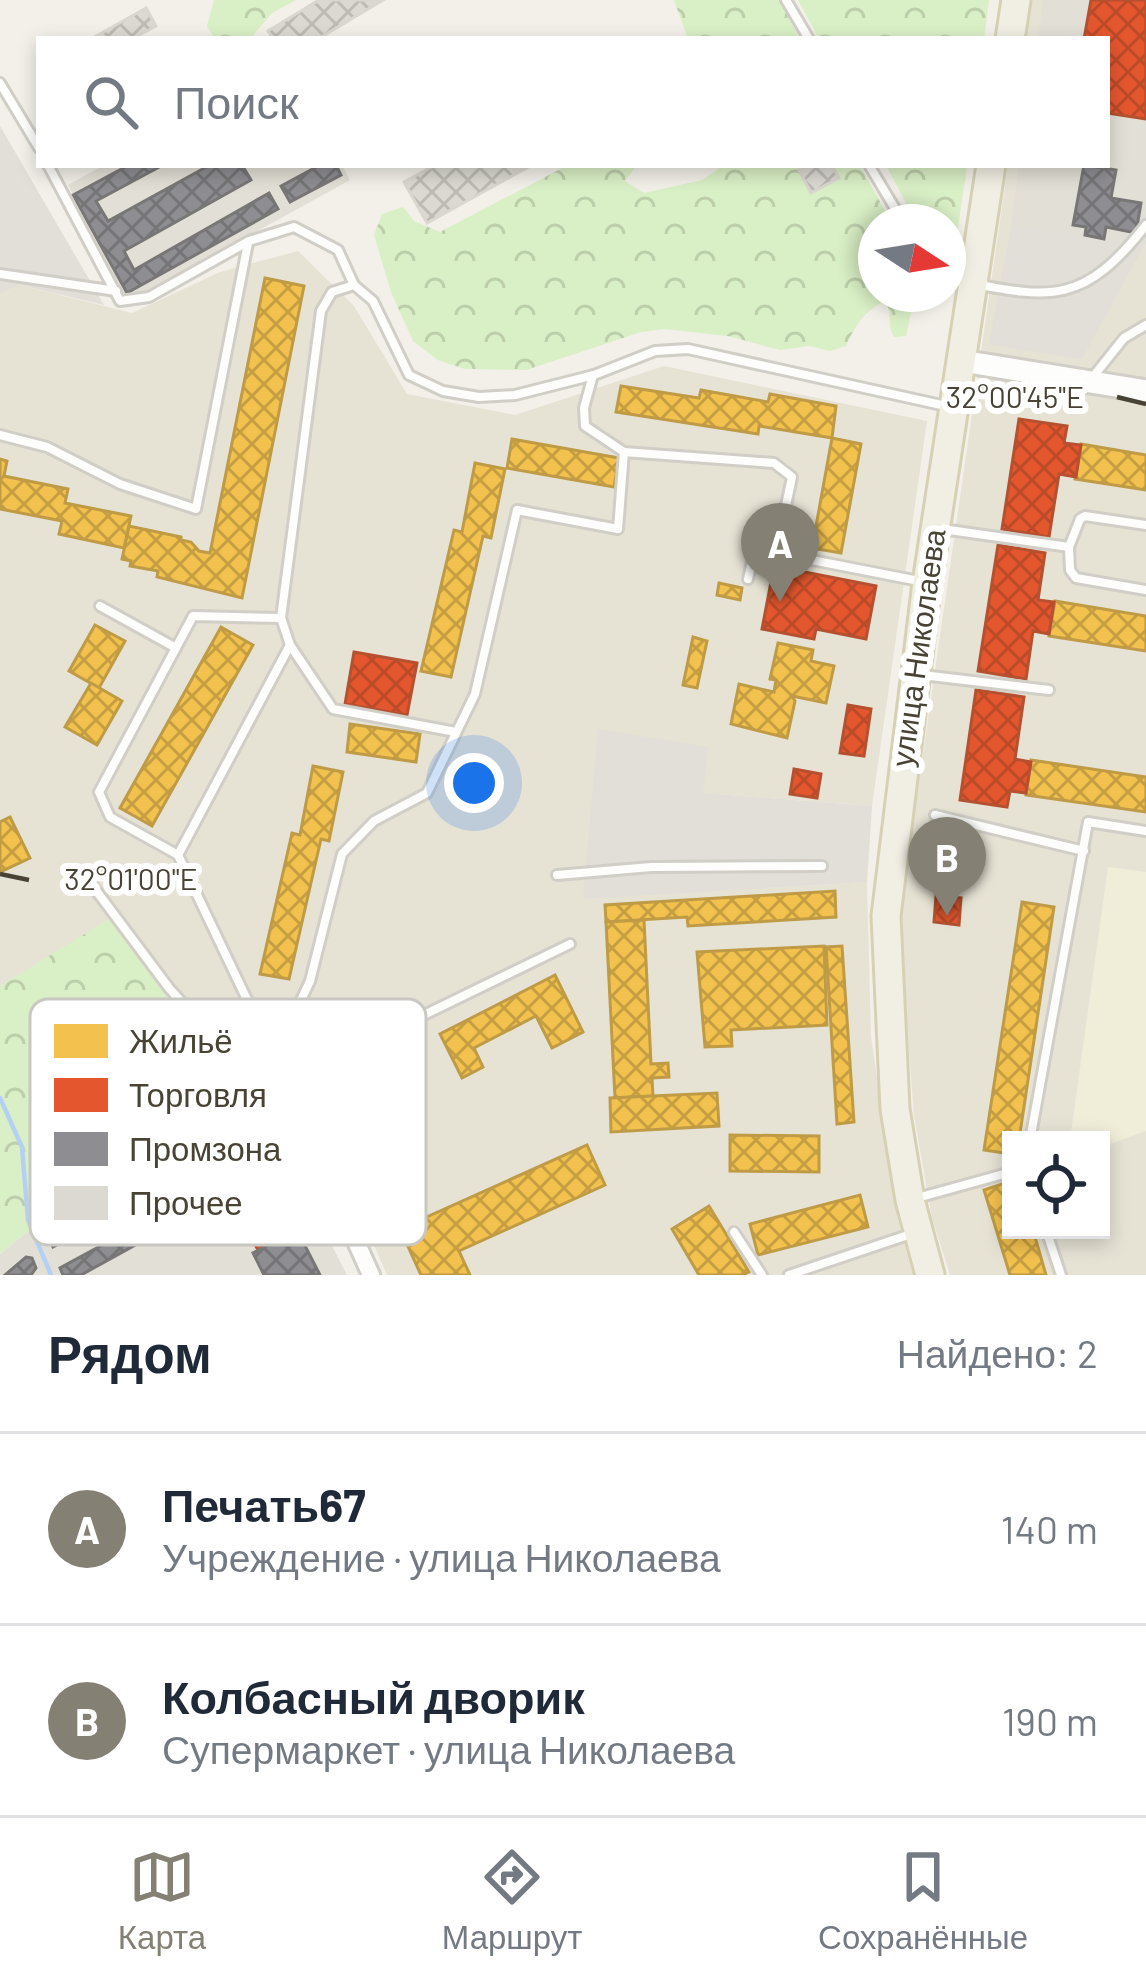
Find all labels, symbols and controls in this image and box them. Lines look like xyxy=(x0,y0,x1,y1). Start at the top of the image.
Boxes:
search box xyxy=(36,36,1110,168)
icon: search xyxy=(78,69,144,135)
text: Поиск xyxy=(174,74,299,128)
north arrow xyxy=(858,204,966,312)
text: 32°00'45"E xyxy=(946,378,1084,414)
pin: A xyxy=(741,503,819,602)
street label: улица Николаева xyxy=(883,526,952,769)
your location xyxy=(444,753,504,813)
pin: B xyxy=(908,817,986,916)
text: 32°01'00"E xyxy=(64,860,198,896)
legend xyxy=(30,999,426,1245)
text: Жильё xyxy=(129,1020,233,1060)
text: Торговля xyxy=(129,1074,267,1114)
text: Промзона xyxy=(129,1128,282,1168)
map controls xyxy=(1002,1131,1110,1239)
button: locate xyxy=(1002,1131,1110,1239)
text: Прочее xyxy=(129,1182,243,1222)
text: Рядом xyxy=(48,1322,212,1383)
text: Найдено: 2 xyxy=(897,1329,1098,1376)
text: Печать67 xyxy=(162,1477,366,1531)
text: A xyxy=(74,1505,100,1552)
text: 140 m xyxy=(1001,1505,1098,1552)
text: Учреждение · улица Николаева xyxy=(162,1533,721,1580)
text: Колбасный дворик xyxy=(162,1669,585,1723)
text: B xyxy=(75,1697,99,1744)
text: 190 m xyxy=(1002,1697,1098,1744)
text: Супермаркет · улица Николаева xyxy=(162,1725,735,1772)
tab: Карта xyxy=(118,1844,206,1957)
tab: Маршрут xyxy=(442,1844,582,1957)
tab: Сохранённые xyxy=(818,1844,1028,1957)

